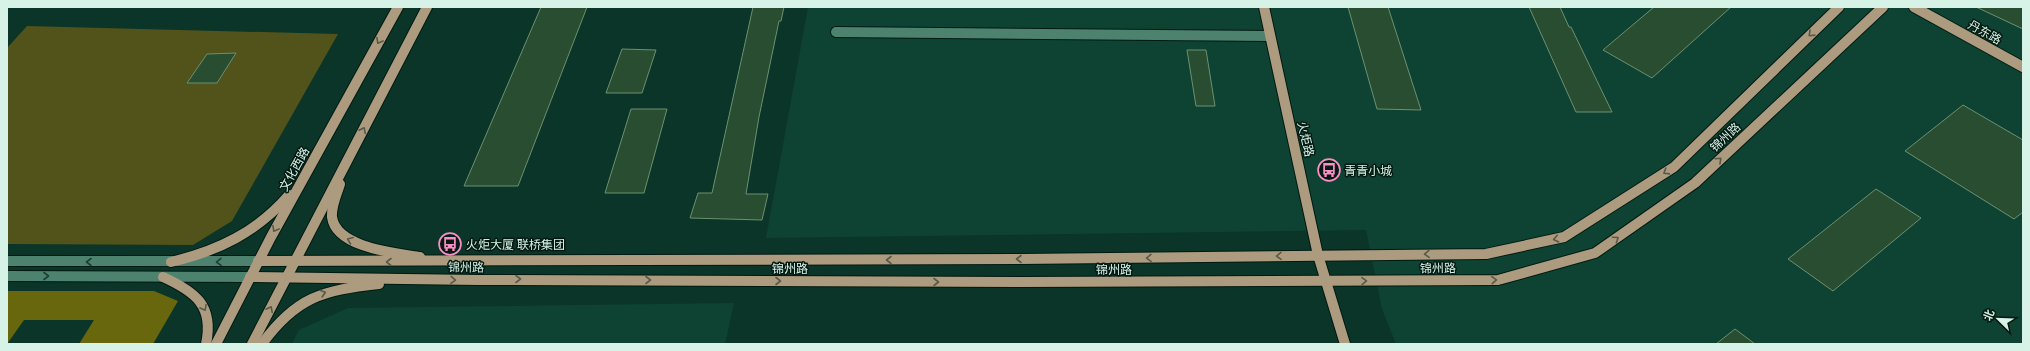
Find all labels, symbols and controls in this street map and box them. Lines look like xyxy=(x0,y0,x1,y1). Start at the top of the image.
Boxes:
street label: 丹东路 xyxy=(1966,17,2004,47)
one-way arrow xyxy=(1808,29,1816,37)
one-way arrow xyxy=(376,37,383,44)
street label: 锦州路 xyxy=(1707,119,1743,155)
street label: 火炬路 xyxy=(1295,120,1317,158)
one-way arrow xyxy=(359,127,366,134)
street label: 文化西路 xyxy=(276,144,312,194)
bus stop icon: 青青小城 xyxy=(1316,157,1342,183)
one-way arrow xyxy=(1714,158,1722,165)
place label: 青青小城 xyxy=(1344,163,1392,178)
one-way arrow xyxy=(1664,167,1671,174)
one-way arrow xyxy=(273,225,280,232)
bus stop icon: 火炬大厦 联桥集团 xyxy=(437,231,463,257)
one-way arrow xyxy=(1552,234,1559,242)
one-way arrow xyxy=(346,236,353,244)
place label: 火炬大厦 联桥集团 xyxy=(466,237,565,252)
one-way arrow xyxy=(1611,237,1618,244)
one-way arrow xyxy=(1424,250,1430,258)
one-way arrow xyxy=(1276,252,1282,260)
one-way arrow xyxy=(1146,254,1152,262)
one-way arrow xyxy=(1016,255,1022,263)
one-way arrow xyxy=(886,256,892,264)
one-way arrow xyxy=(86,258,92,266)
one-way arrow xyxy=(216,258,222,266)
one-way arrow xyxy=(386,258,392,266)
street label: 锦州路 xyxy=(448,259,484,275)
street label: 锦州路 xyxy=(1420,260,1456,276)
street label: 锦州路 xyxy=(772,261,808,276)
street label: 锦州路 xyxy=(1096,262,1132,277)
one-way arrow xyxy=(43,272,49,280)
one-way arrow xyxy=(450,275,456,284)
one-way arrow xyxy=(515,275,521,283)
one-way arrow xyxy=(1491,275,1497,284)
one-way arrow xyxy=(645,276,651,284)
one-way arrow xyxy=(775,277,781,285)
one-way arrow xyxy=(1361,277,1367,286)
one-way arrow xyxy=(933,278,939,286)
one-way arrow xyxy=(319,290,326,298)
north arrow xyxy=(1978,299,2018,339)
one-way arrow xyxy=(200,304,207,311)
one-way arrow xyxy=(265,306,272,313)
text: 北 xyxy=(1980,307,1996,322)

